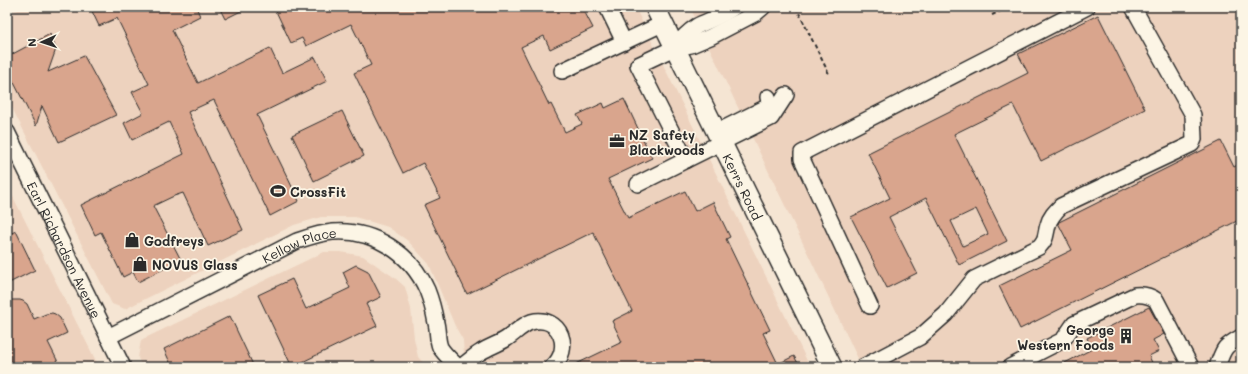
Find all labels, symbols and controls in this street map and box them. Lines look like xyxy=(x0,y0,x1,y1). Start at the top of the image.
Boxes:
north arrow xyxy=(22,22,62,62)
text: N xyxy=(24,38,39,47)
place label: NZ Safety Blackwoods xyxy=(629,126,705,158)
office icon: NZ Safety Blackwoods xyxy=(608,132,626,150)
street label: Kerrs Road xyxy=(720,150,767,223)
street label: Earl Richardson Avenue xyxy=(24,178,106,321)
sports icon: CrossFit xyxy=(269,182,287,200)
place label: CrossFit xyxy=(290,183,346,200)
street label: Kellow Place xyxy=(259,223,337,266)
shop icon: Godfreys xyxy=(123,231,141,249)
place label: Godfreys xyxy=(144,232,204,250)
shop icon: NOVUS Glass xyxy=(131,255,149,273)
place label: NOVUS Glass xyxy=(152,256,238,273)
place label: George Western Foods xyxy=(1017,321,1114,353)
building icon: George Western Foods xyxy=(1117,327,1135,345)

